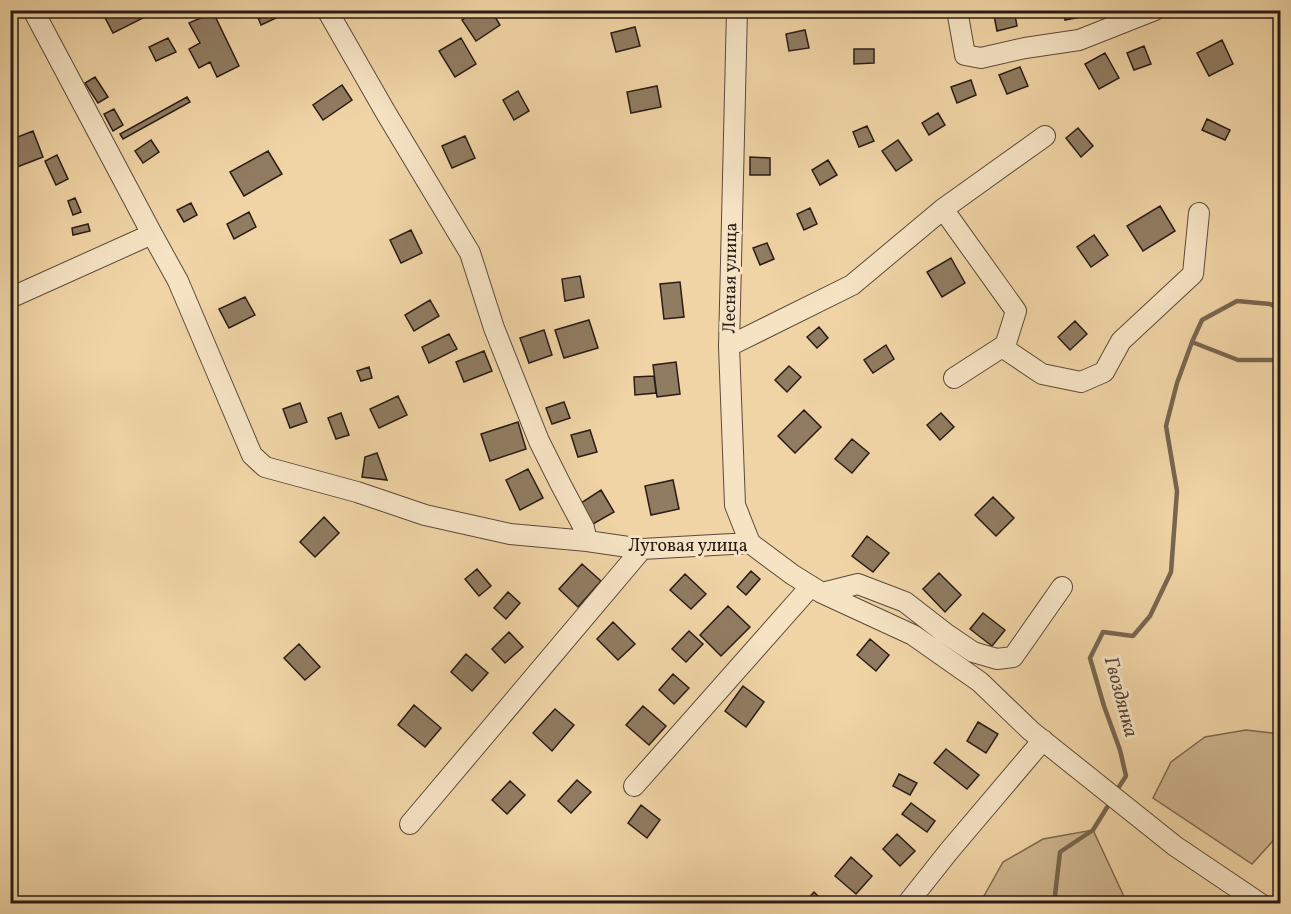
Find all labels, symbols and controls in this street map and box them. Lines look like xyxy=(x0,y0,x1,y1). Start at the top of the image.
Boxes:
street label: Лесная улица xyxy=(718,222,744,334)
street label: Луговая улица xyxy=(628,534,748,559)
water label: Гвоздянка xyxy=(1096,654,1144,740)

